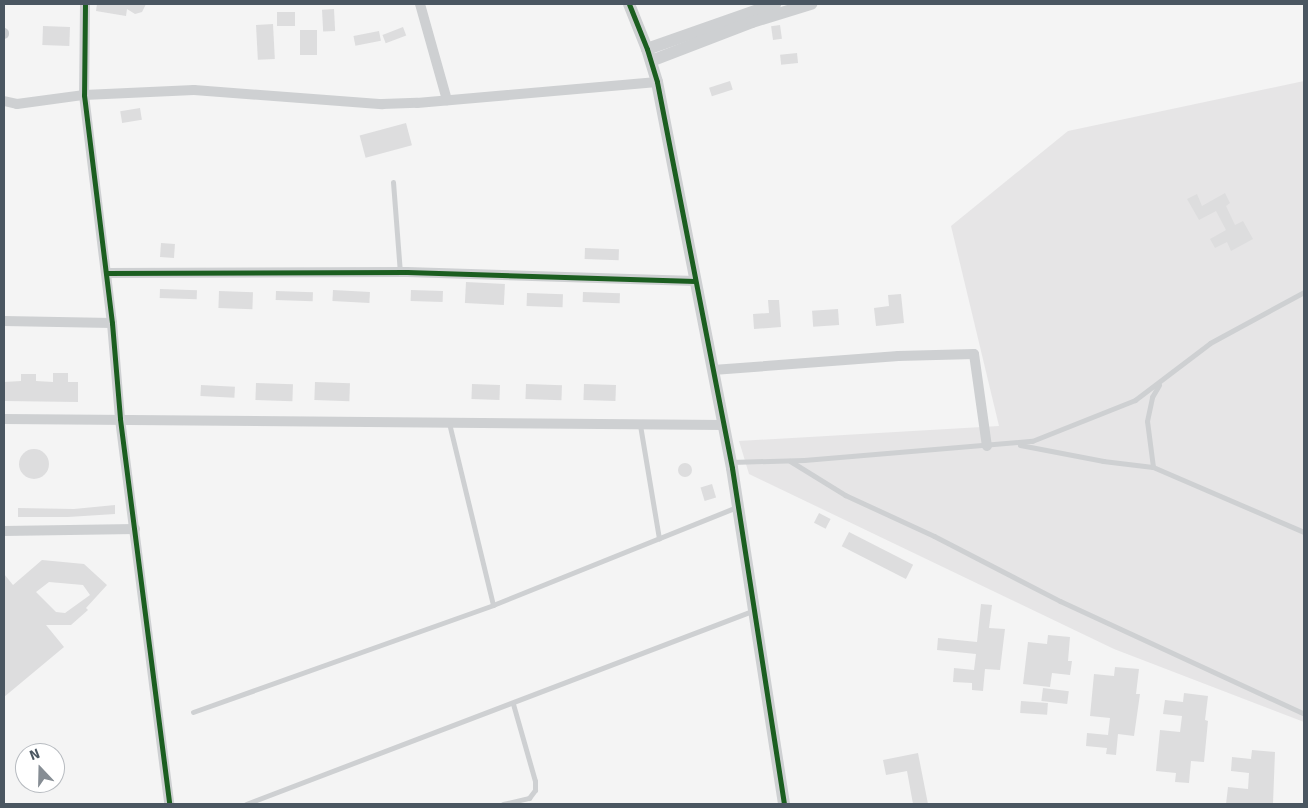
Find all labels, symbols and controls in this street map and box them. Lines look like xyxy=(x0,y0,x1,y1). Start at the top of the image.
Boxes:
north arrow xyxy=(15,743,65,793)
text: N xyxy=(27,745,42,764)

